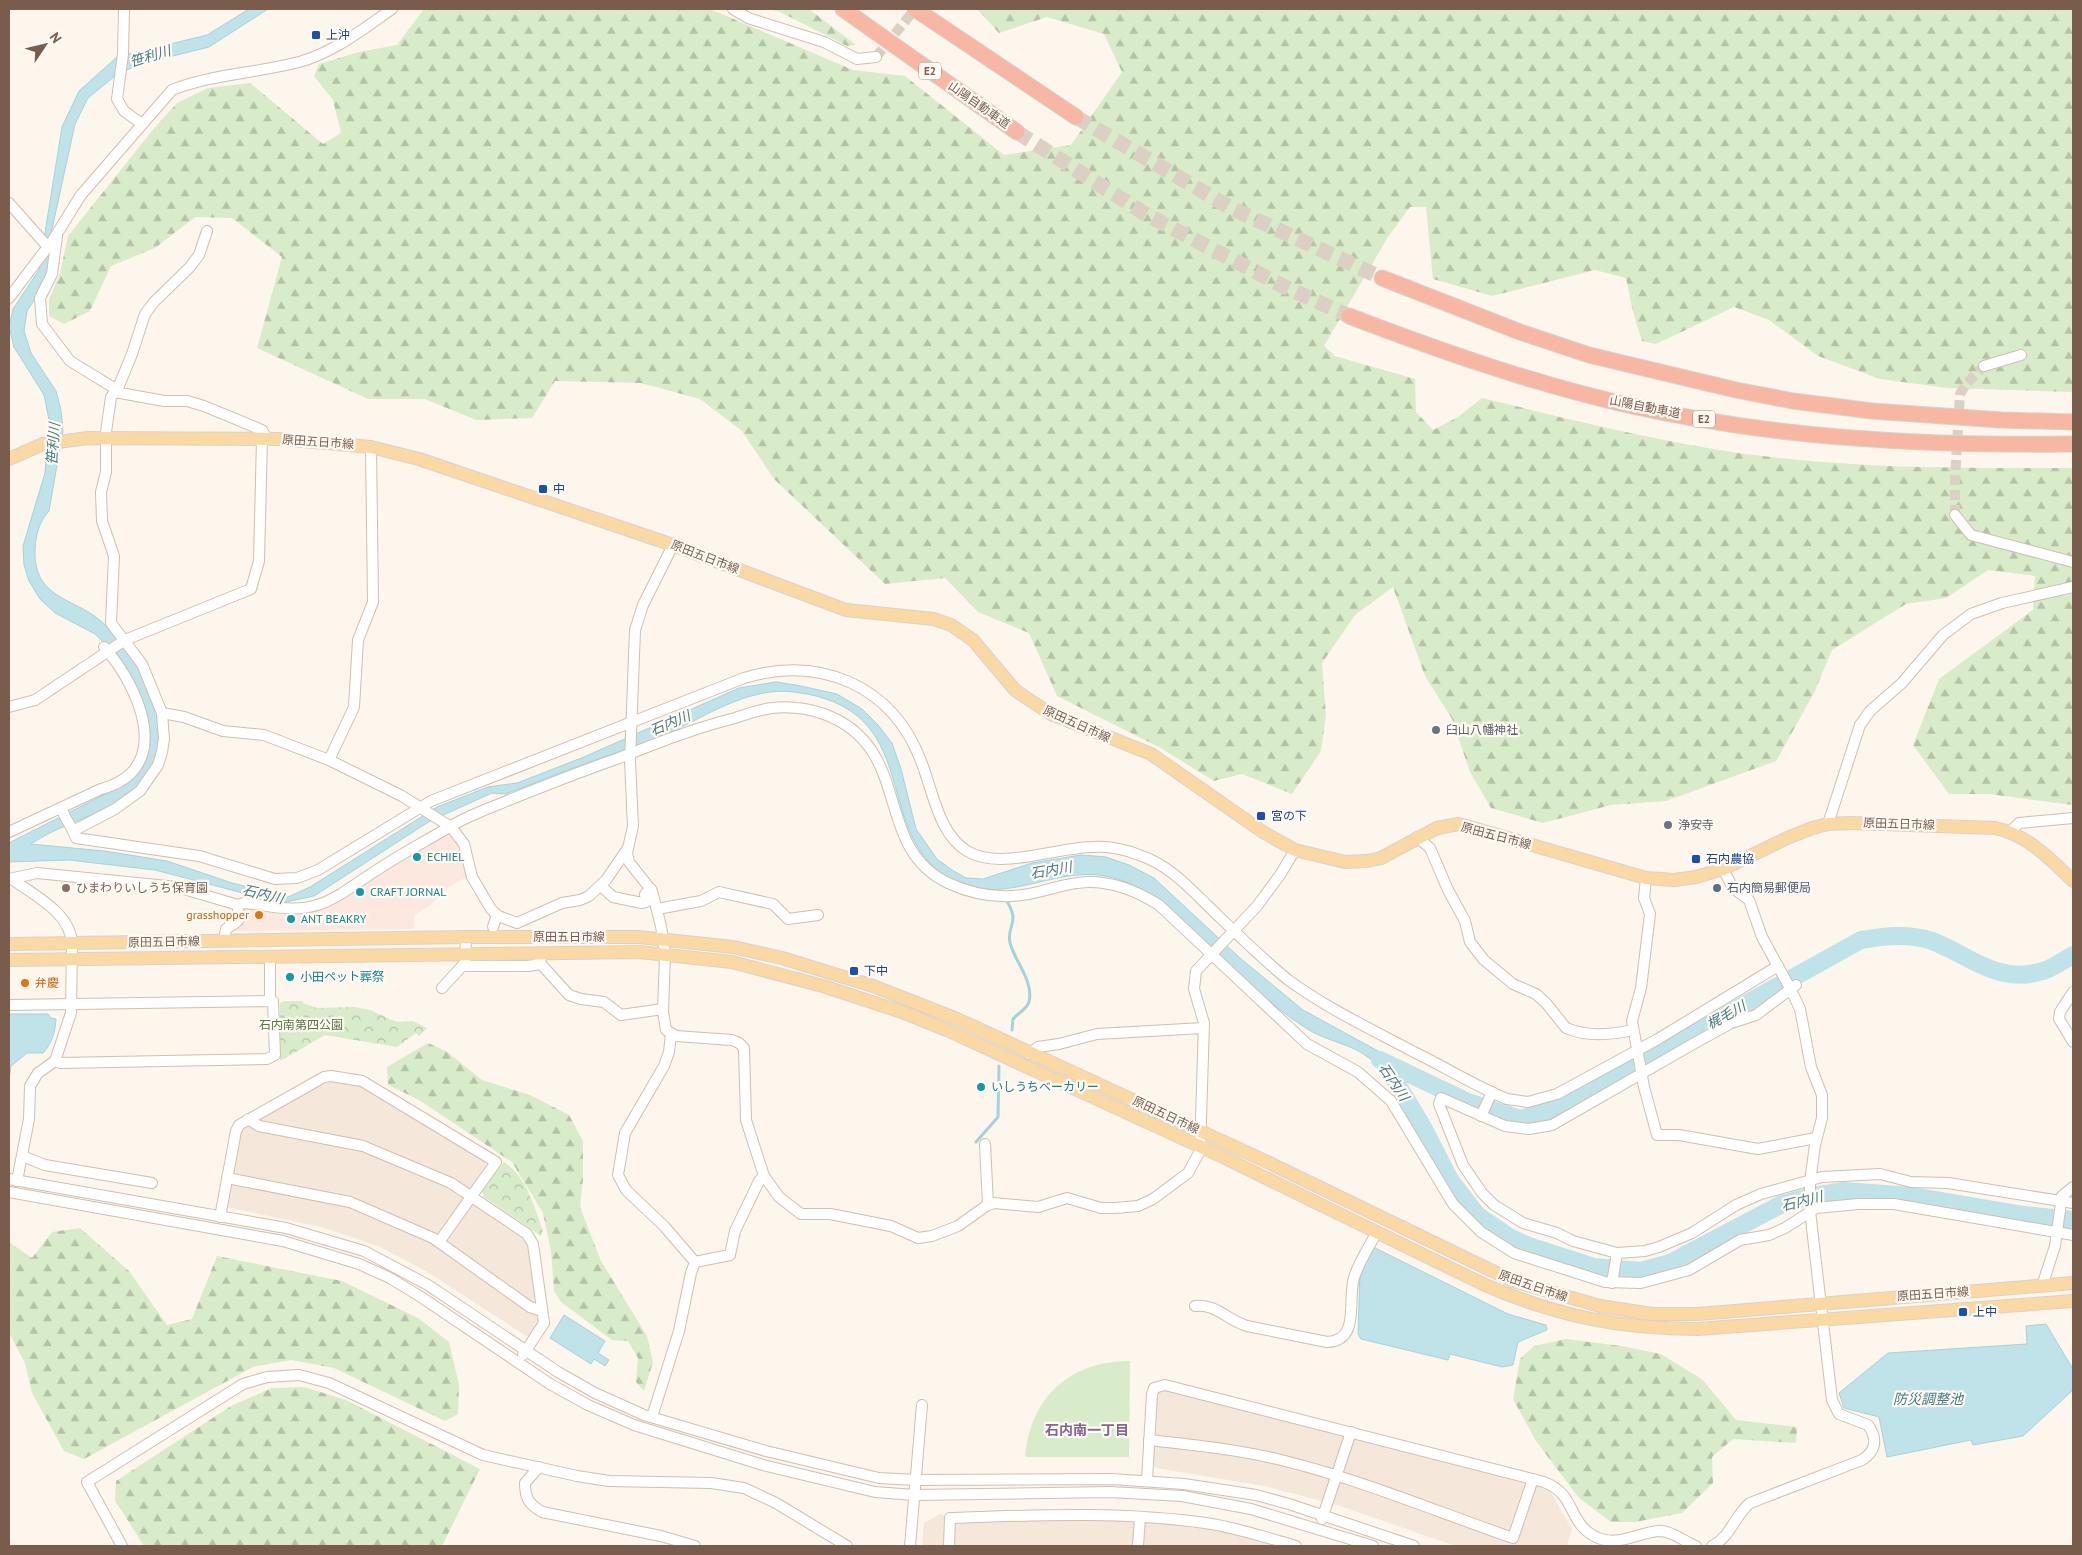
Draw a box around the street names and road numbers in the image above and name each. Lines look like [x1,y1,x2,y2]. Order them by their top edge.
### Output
road number: E2 [919,62,941,80]
street label: 山陽自動車道 [945,78,1013,131]
street label: 山陽自動車道 [1608,392,1682,421]
road number: E2 [1693,410,1715,428]
street label: 原田五日市線 [282,432,354,451]
street label: 原田五日市線 [669,537,741,576]
street label: 原田五日市線 [1041,702,1113,745]
street label: 原田五日市線 [1863,815,1935,832]
street label: 原田五日市線 [1459,819,1533,852]
street label: 原田五日市線 [533,929,605,944]
street label: 原田五日市線 [128,933,200,950]
street label: 原田五日市線 [1130,1093,1202,1137]
street label: 原田五日市線 [1497,1267,1570,1304]
street label: 原田五日市線 [1897,1284,1969,1303]

